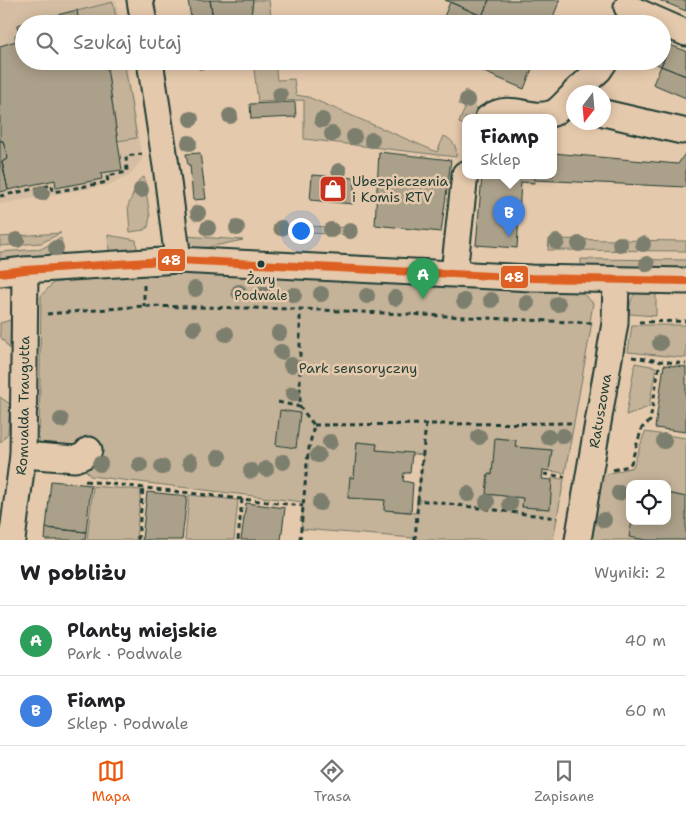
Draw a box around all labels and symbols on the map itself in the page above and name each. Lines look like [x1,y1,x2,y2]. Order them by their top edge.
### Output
north arrow [566,85,611,130]
place label: Ubezpieczenia i Komis RTV [352,172,449,206]
shop icon: Ubezpieczenia i Komis RTV [318,174,348,204]
pin: B [493,196,525,237]
your location [288,218,314,244]
line badge: 48 [157,248,186,272]
text: 48 [161,251,181,269]
pin: A [407,258,439,299]
marker: Żary Podwale [256,259,266,269]
line badge: 48 [500,265,529,289]
text: 48 [504,268,524,286]
place label: Żary Podwale [234,271,288,304]
street label: Romualda Traugutta [11,336,33,476]
park label: Park sensoryczny [299,359,417,377]
street label: Ratuszowa [585,372,615,450]

